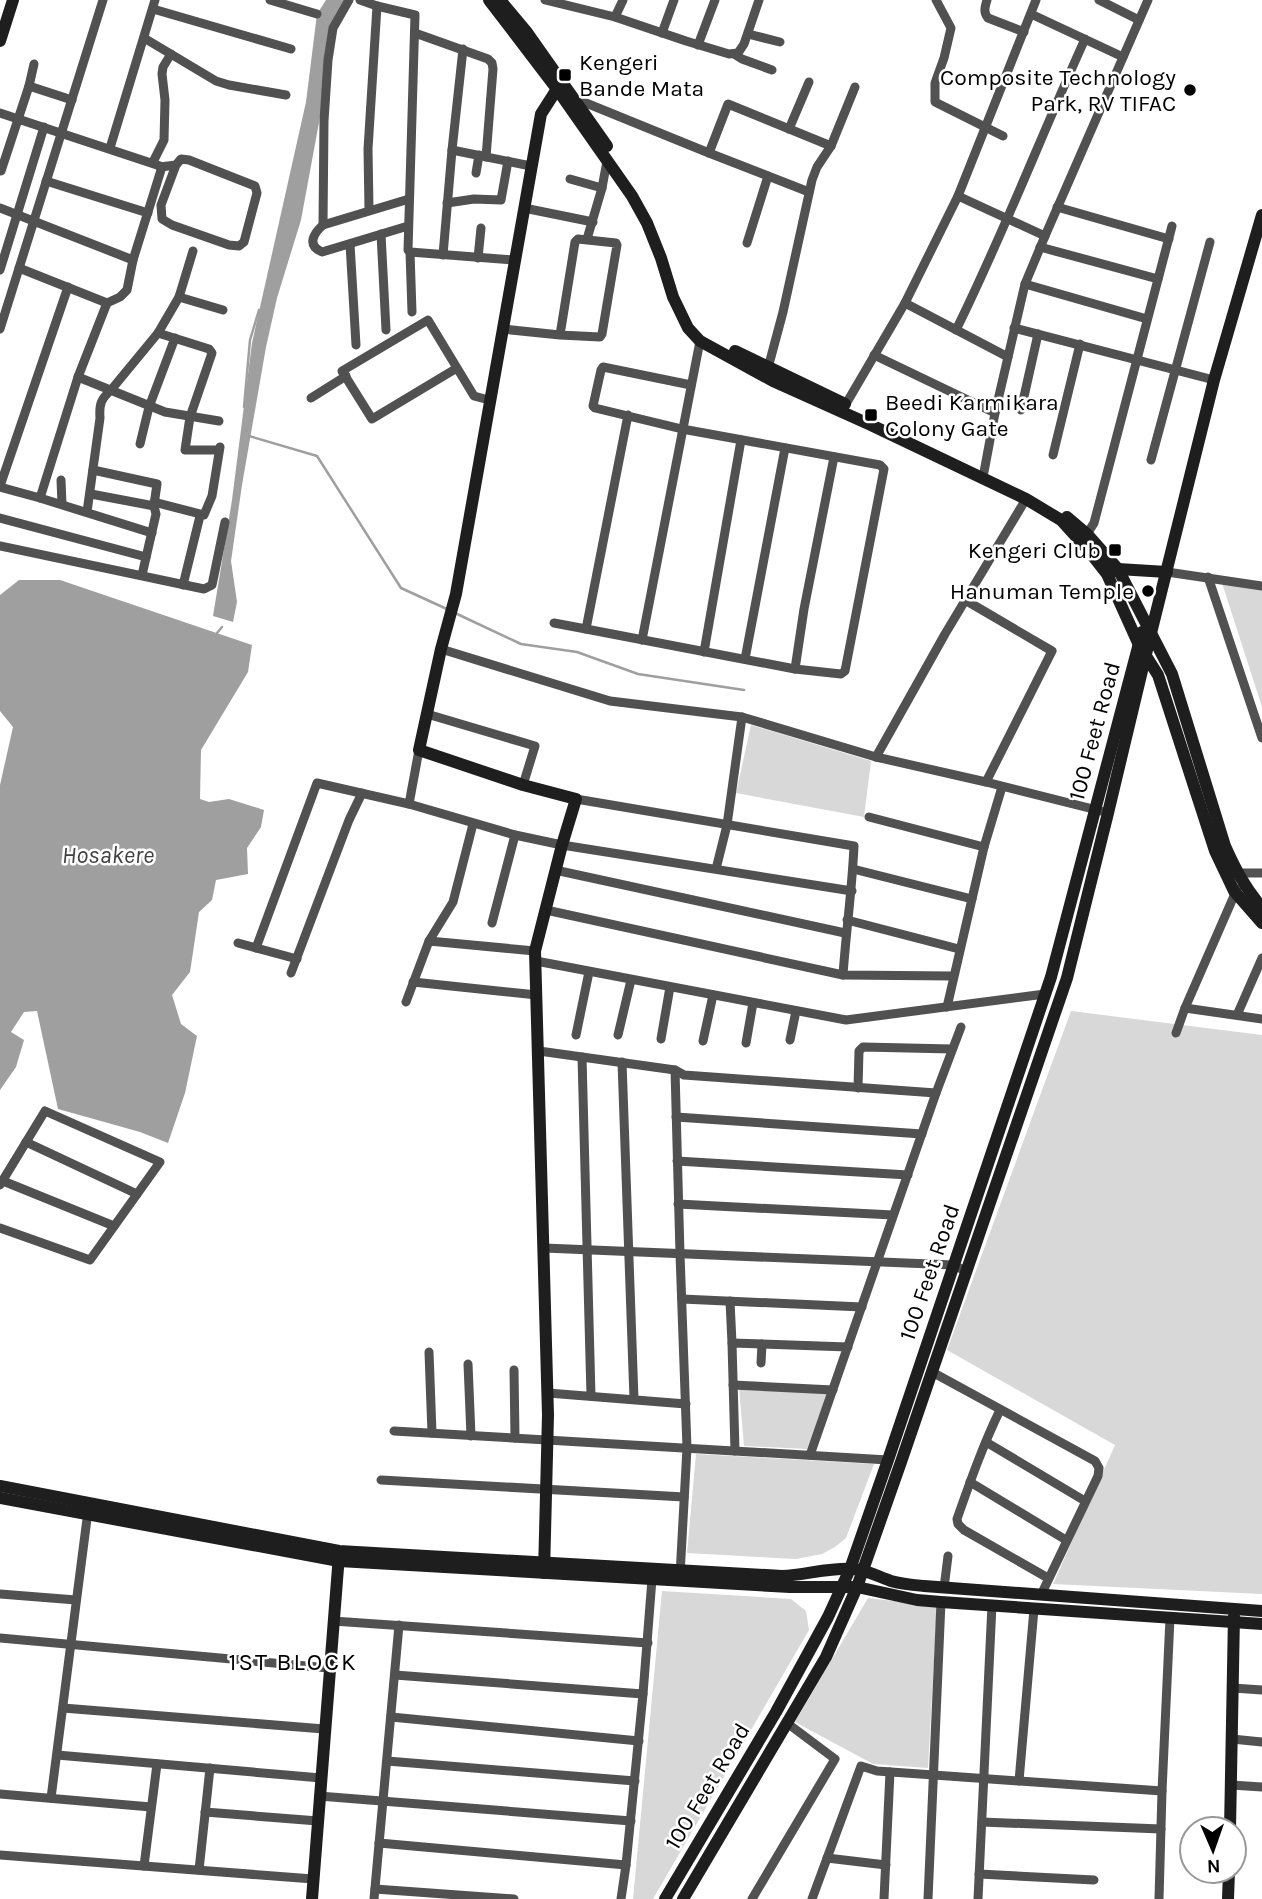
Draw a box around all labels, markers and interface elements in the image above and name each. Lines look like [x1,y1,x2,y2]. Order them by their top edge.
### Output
place label: Kengeri Bande Mata [579,49,704,102]
place label: Composite Technology Park, RV TIFAC [940,64,1176,117]
marker: Kengeri Bande Mata [557,67,573,83]
marker: Composite Technology Park, RV TIFAC [1182,82,1198,98]
place label: Beedi Karmikara Colony Gate [885,389,1059,442]
marker: Beedi Karmikara Colony Gate [863,407,879,423]
place label: Kengeri Club [968,537,1101,564]
marker: Kengeri Club [1107,542,1123,558]
place label: Hanuman Temple [950,578,1134,605]
marker: Hanuman Temple [1140,583,1156,599]
street label: 100 Feet Road [1063,659,1126,803]
water label: Hosakere [62,841,154,869]
street label: 100 Feet Road [894,1200,965,1344]
district label: 1ST BLOCK [228,1648,358,1676]
street label: 100 Feet Road [659,1718,756,1854]
north arrow [1178,1815,1248,1885]
text: N [1206,1855,1221,1877]

